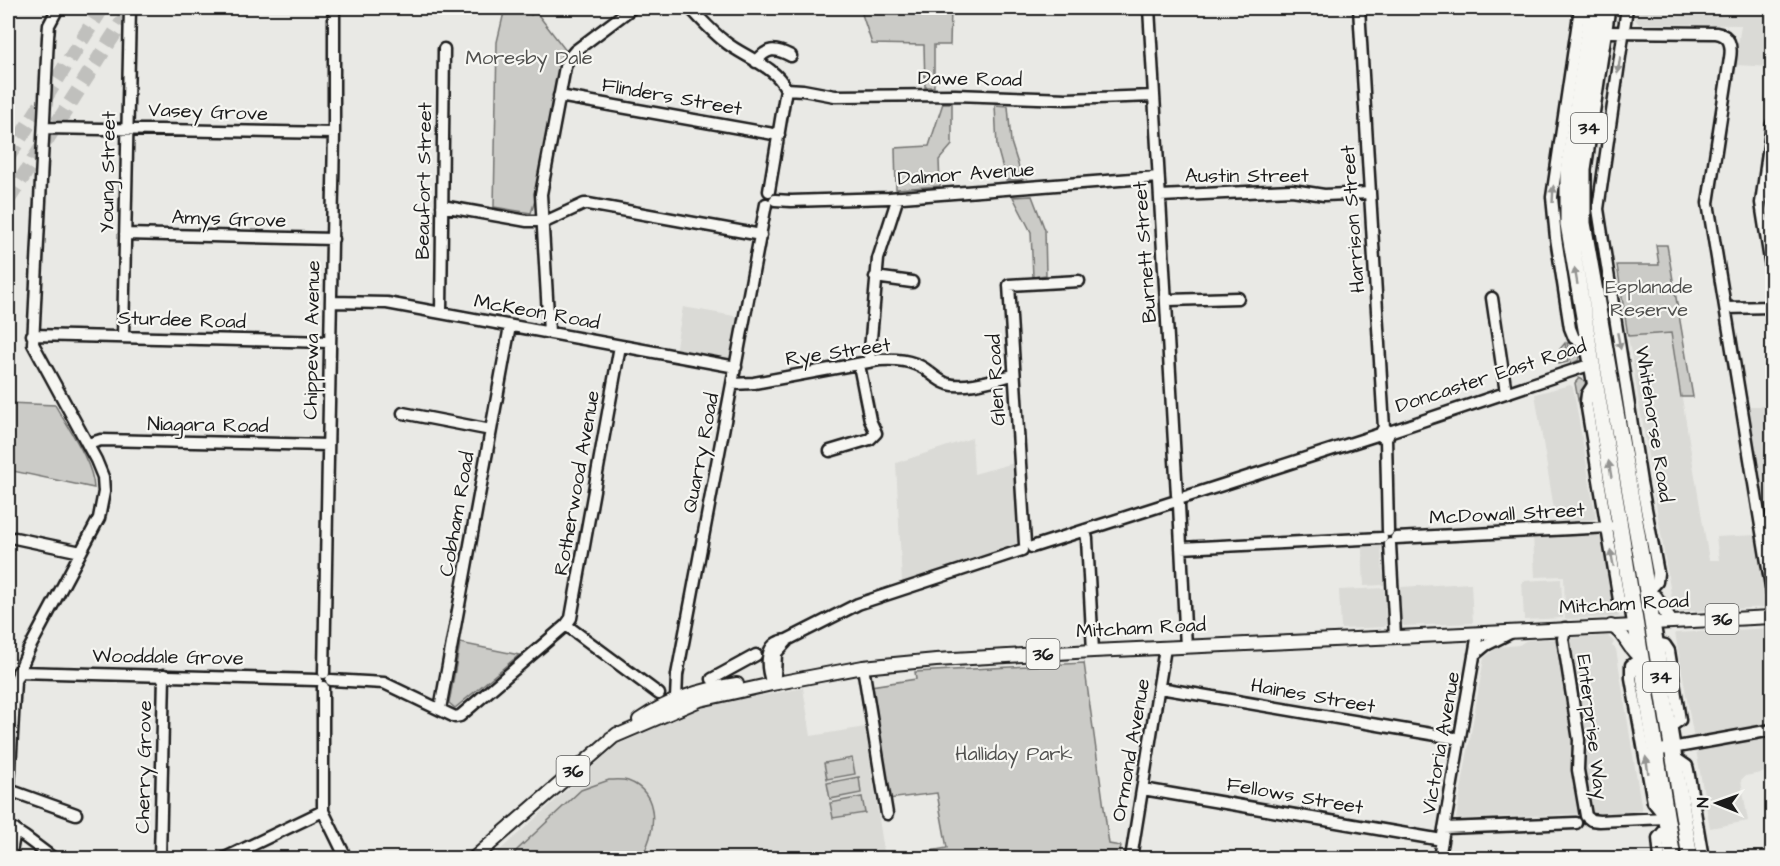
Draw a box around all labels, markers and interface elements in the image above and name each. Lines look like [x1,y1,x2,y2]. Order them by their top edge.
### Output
park label: Moresby Dale [465,44,593,73]
one-way arrow [1614,56,1623,75]
street label: Dawe Road [918,64,1022,94]
street label: Flinders Street [600,71,744,123]
street label: Vasey Grove [148,96,269,129]
street label: Beaufort Street [409,102,439,260]
street label: Young Street [93,111,124,233]
road number: 34 [1571,113,1607,143]
street label: Harrison Street [1334,144,1372,294]
street label: Dalmor Avenue [897,155,1036,193]
street label: Austin Street [1185,162,1309,190]
street label: Burnett Street [1126,180,1164,324]
one-way arrow [1548,185,1557,204]
street label: Amys Grove [171,203,287,236]
street label: Chippewa Avenue [297,260,327,420]
one-way arrow [1571,267,1580,286]
park label: Esplanade Reserve [1605,273,1693,324]
street label: McKeon Road [472,287,602,337]
street label: Sturdee Road [118,304,246,336]
street label: Rye Street [784,331,892,374]
street label: Doncaster East Road [1392,332,1590,420]
one-way arrow [1615,332,1624,351]
street label: Glen Road [980,333,1012,427]
street label: Whitehorse Road [1628,344,1680,504]
street label: Rotherwood Avenue [547,388,607,578]
street label: Quarry Road [676,391,727,516]
street label: Niagara Road [147,410,269,441]
street label: Cobham Road [432,449,482,579]
one-way arrow [1605,459,1614,478]
street label: McDowall Street [1428,496,1586,532]
one-way arrow [1607,549,1616,568]
street label: Mitcham Road [1558,587,1690,621]
road number: 36 [1706,604,1738,634]
street label: Mitcham Road [1075,611,1207,645]
road number: 36 [1026,639,1060,669]
street label: Wooddale Grove [92,642,244,672]
street label: Enterprise Way [1568,653,1615,801]
road number: 34 [1643,662,1679,692]
street label: Victoria Avenue [1415,669,1467,817]
street label: Haines Street [1249,671,1377,721]
street label: Ormond Avenue [1105,676,1157,824]
street label: Cherry Grove [129,700,160,834]
park label: Halliday Park [955,740,1073,769]
one-way arrow [1642,755,1651,774]
road number: 36 [556,756,590,786]
street label: Fellows Street [1225,770,1365,822]
north arrow [1687,773,1747,833]
text: N [1692,798,1714,808]

